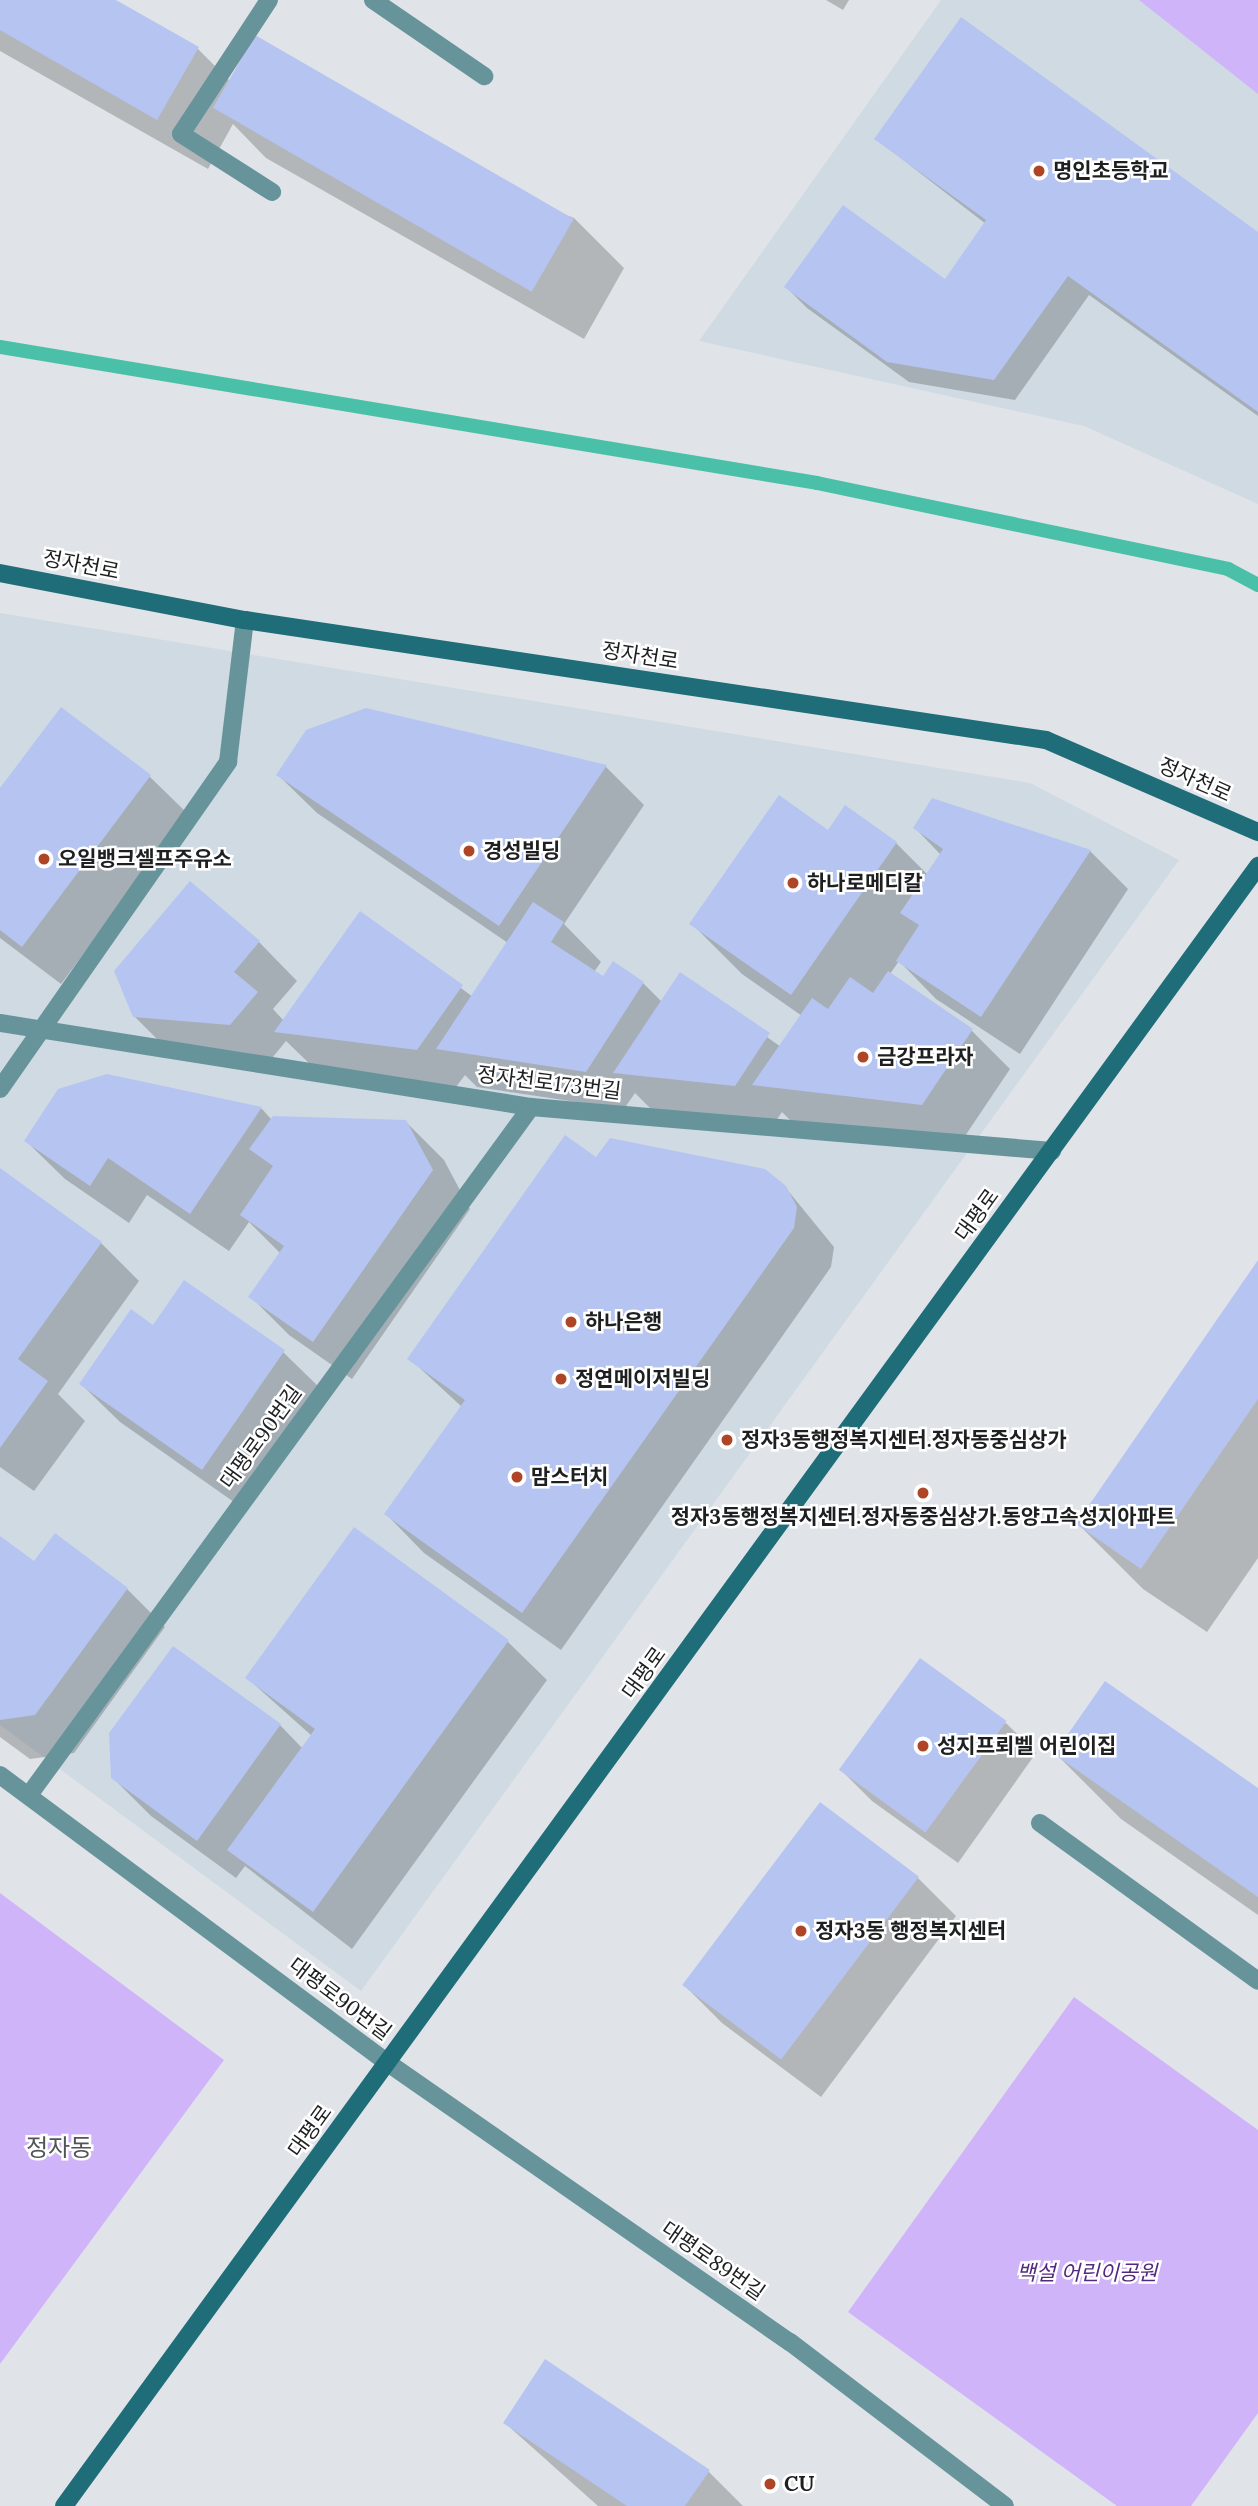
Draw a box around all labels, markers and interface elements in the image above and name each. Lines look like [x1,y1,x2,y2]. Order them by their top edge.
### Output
place label: 명인초등학교 [1053,158,1169,184]
marker: 명인초등학교 [1031,163,1047,179]
street label: 정자천로 [41,545,121,585]
street label: 정자천로 [600,638,680,674]
street label: 정자천로 [1155,753,1235,807]
place label: 경성빌딩 [483,838,560,864]
marker: 경성빌딩 [461,843,477,859]
place label: 오일뱅크셀프주유소 [58,846,232,872]
marker: 오일뱅크셀프주유소 [36,851,52,867]
place label: 하나로메디칼 [807,870,923,896]
marker: 하나로메디칼 [785,875,801,891]
place label: 금강프라자 [877,1044,974,1070]
marker: 금강프라자 [855,1049,871,1065]
street label: 정자천로173번길 [476,1062,622,1104]
street label: 대평로 [950,1184,1004,1246]
place label: 하나은행 [585,1309,662,1335]
marker: 하나은행 [563,1314,579,1330]
place label: 정연메이저빌딩 [575,1366,710,1392]
marker: 정연메이저빌딩 [553,1371,569,1387]
street label: 대평로90번길 [215,1380,307,1494]
place label: 정자3동행정복지센터.정자동중심상가 [741,1427,1067,1453]
marker: 정자3동행정복지센터.정자동중심상가 [719,1432,735,1448]
place label: 맘스터치 [531,1464,608,1490]
marker: 맘스터치 [509,1469,525,1485]
marker: 정자3동행정복지센터.정자동중심상가.동양고속성지아파트 [915,1485,931,1501]
place label: 정자3동행정복지센터.정자동중심상가.동양고속성지아파트 [671,1504,1175,1530]
street label: 대평로 [617,1642,671,1704]
place label: 성지프뢰벨 어린이집 [937,1733,1116,1759]
marker: 성지프뢰벨 어린이집 [915,1738,931,1754]
place label: 정자3동 행정복지센터 [815,1918,1006,1944]
marker: 정자3동 행정복지센터 [793,1923,809,1939]
street label: 대평로90번길 [284,1952,396,2046]
street label: 대평로 [283,2100,337,2162]
district label: 정자동 [26,2134,92,2162]
street label: 대평로89번길 [656,2216,770,2306]
park label: 백설 어린이공원 [1017,2260,1157,2286]
place label: CU [784,2471,814,2497]
marker: CU [762,2476,778,2492]

